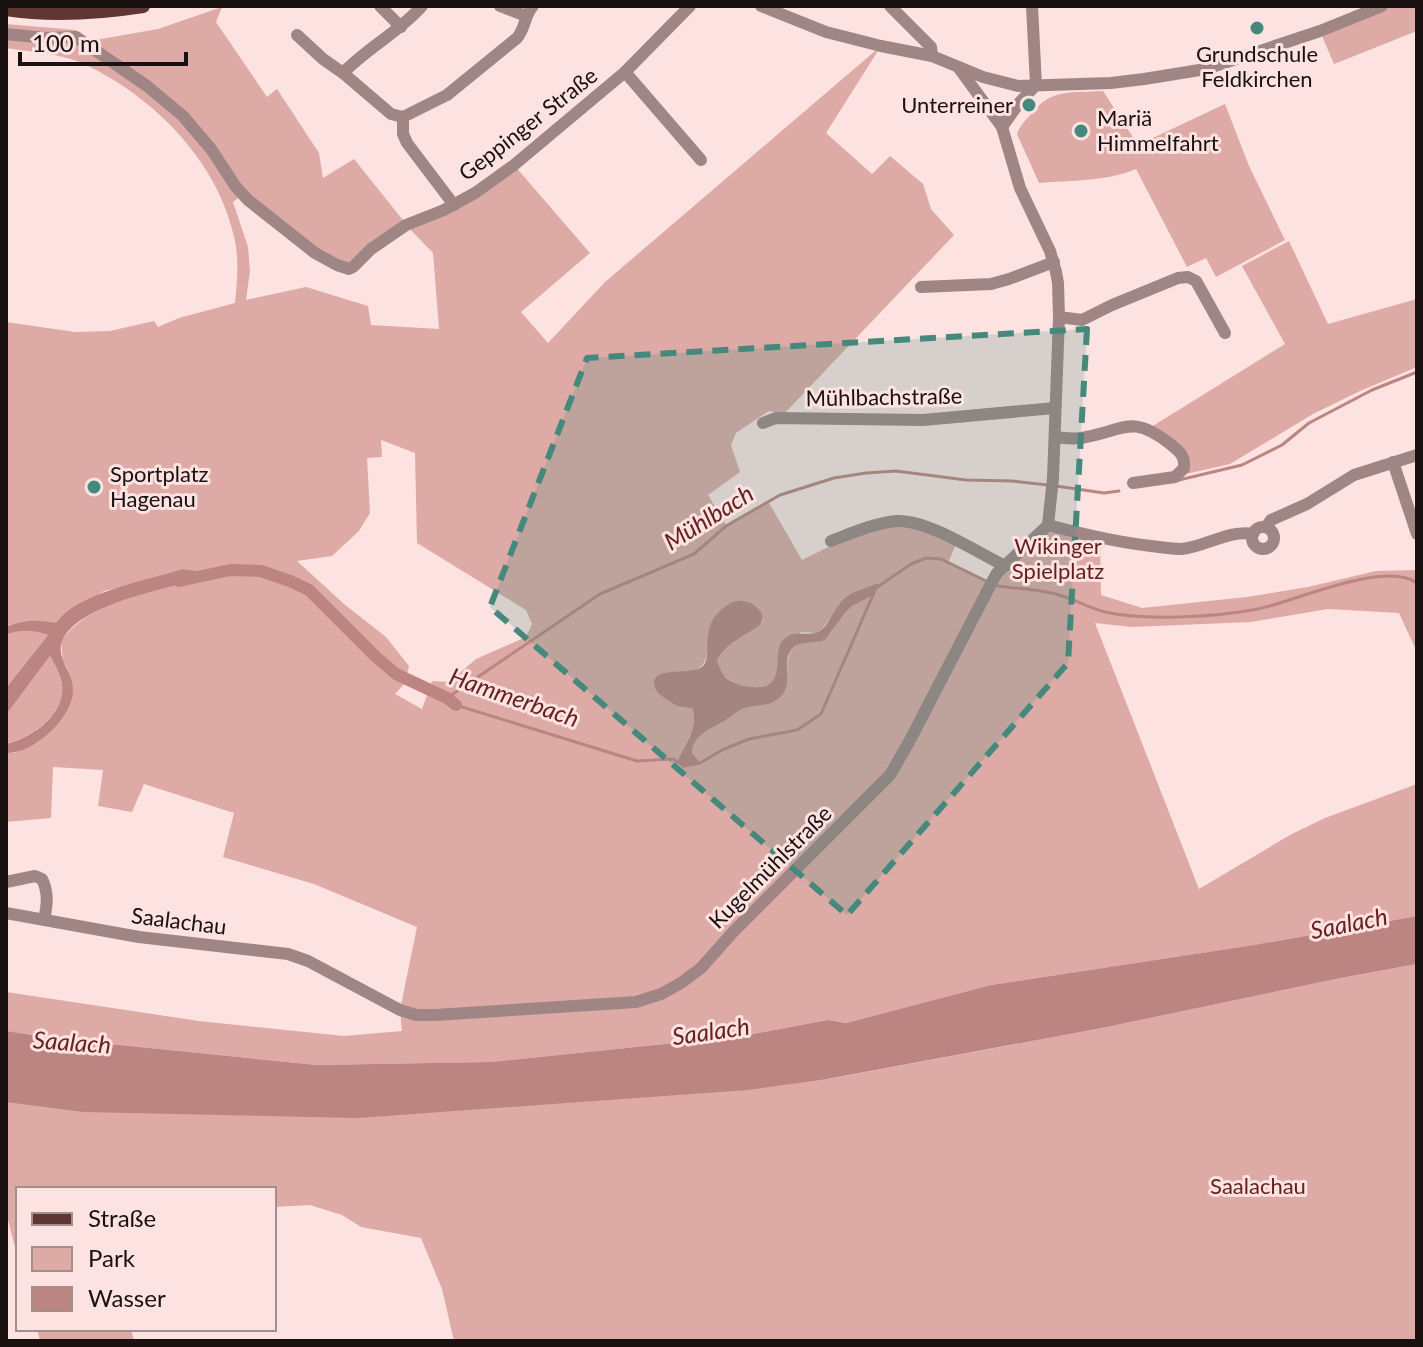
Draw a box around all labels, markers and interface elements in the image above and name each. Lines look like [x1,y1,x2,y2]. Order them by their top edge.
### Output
scale bar [20,16,186,66]
marker: Grundschule Feldkirchen [1248,19,1266,37]
text: 100 m [32,28,100,57]
place label: Grundschule Feldkirchen [1196,40,1318,92]
street label: Geppinger Straße [453,61,602,186]
place label: Unterreiner [901,91,1013,118]
marker: Unterreiner [1020,96,1038,114]
place label: Mariä Himmelfahrt [1097,104,1219,156]
marker: Mariä Himmelfahrt [1072,122,1090,140]
street label: Mühlbachstraße [805,382,962,411]
place label: Sportplatz Hagenau [110,460,209,512]
marker: Sportplatz Hagenau [85,478,103,496]
water label: Mühlbach [658,478,758,555]
park label: Wikinger Spielplatz [1012,532,1104,584]
water label: Hammerbach [446,661,583,732]
street label: Kugelmühlstraße [703,800,837,934]
street label: Saalachau [130,901,228,940]
water label: Saalach [1308,901,1390,944]
water label: Saalach [670,1011,751,1050]
water label: Saalach [32,1024,112,1059]
park label: Saalachau [1210,1172,1306,1199]
legend [16,1187,276,1331]
text: Straße [88,1203,156,1232]
text: Park [88,1243,136,1272]
text: Wasser [88,1283,166,1312]

